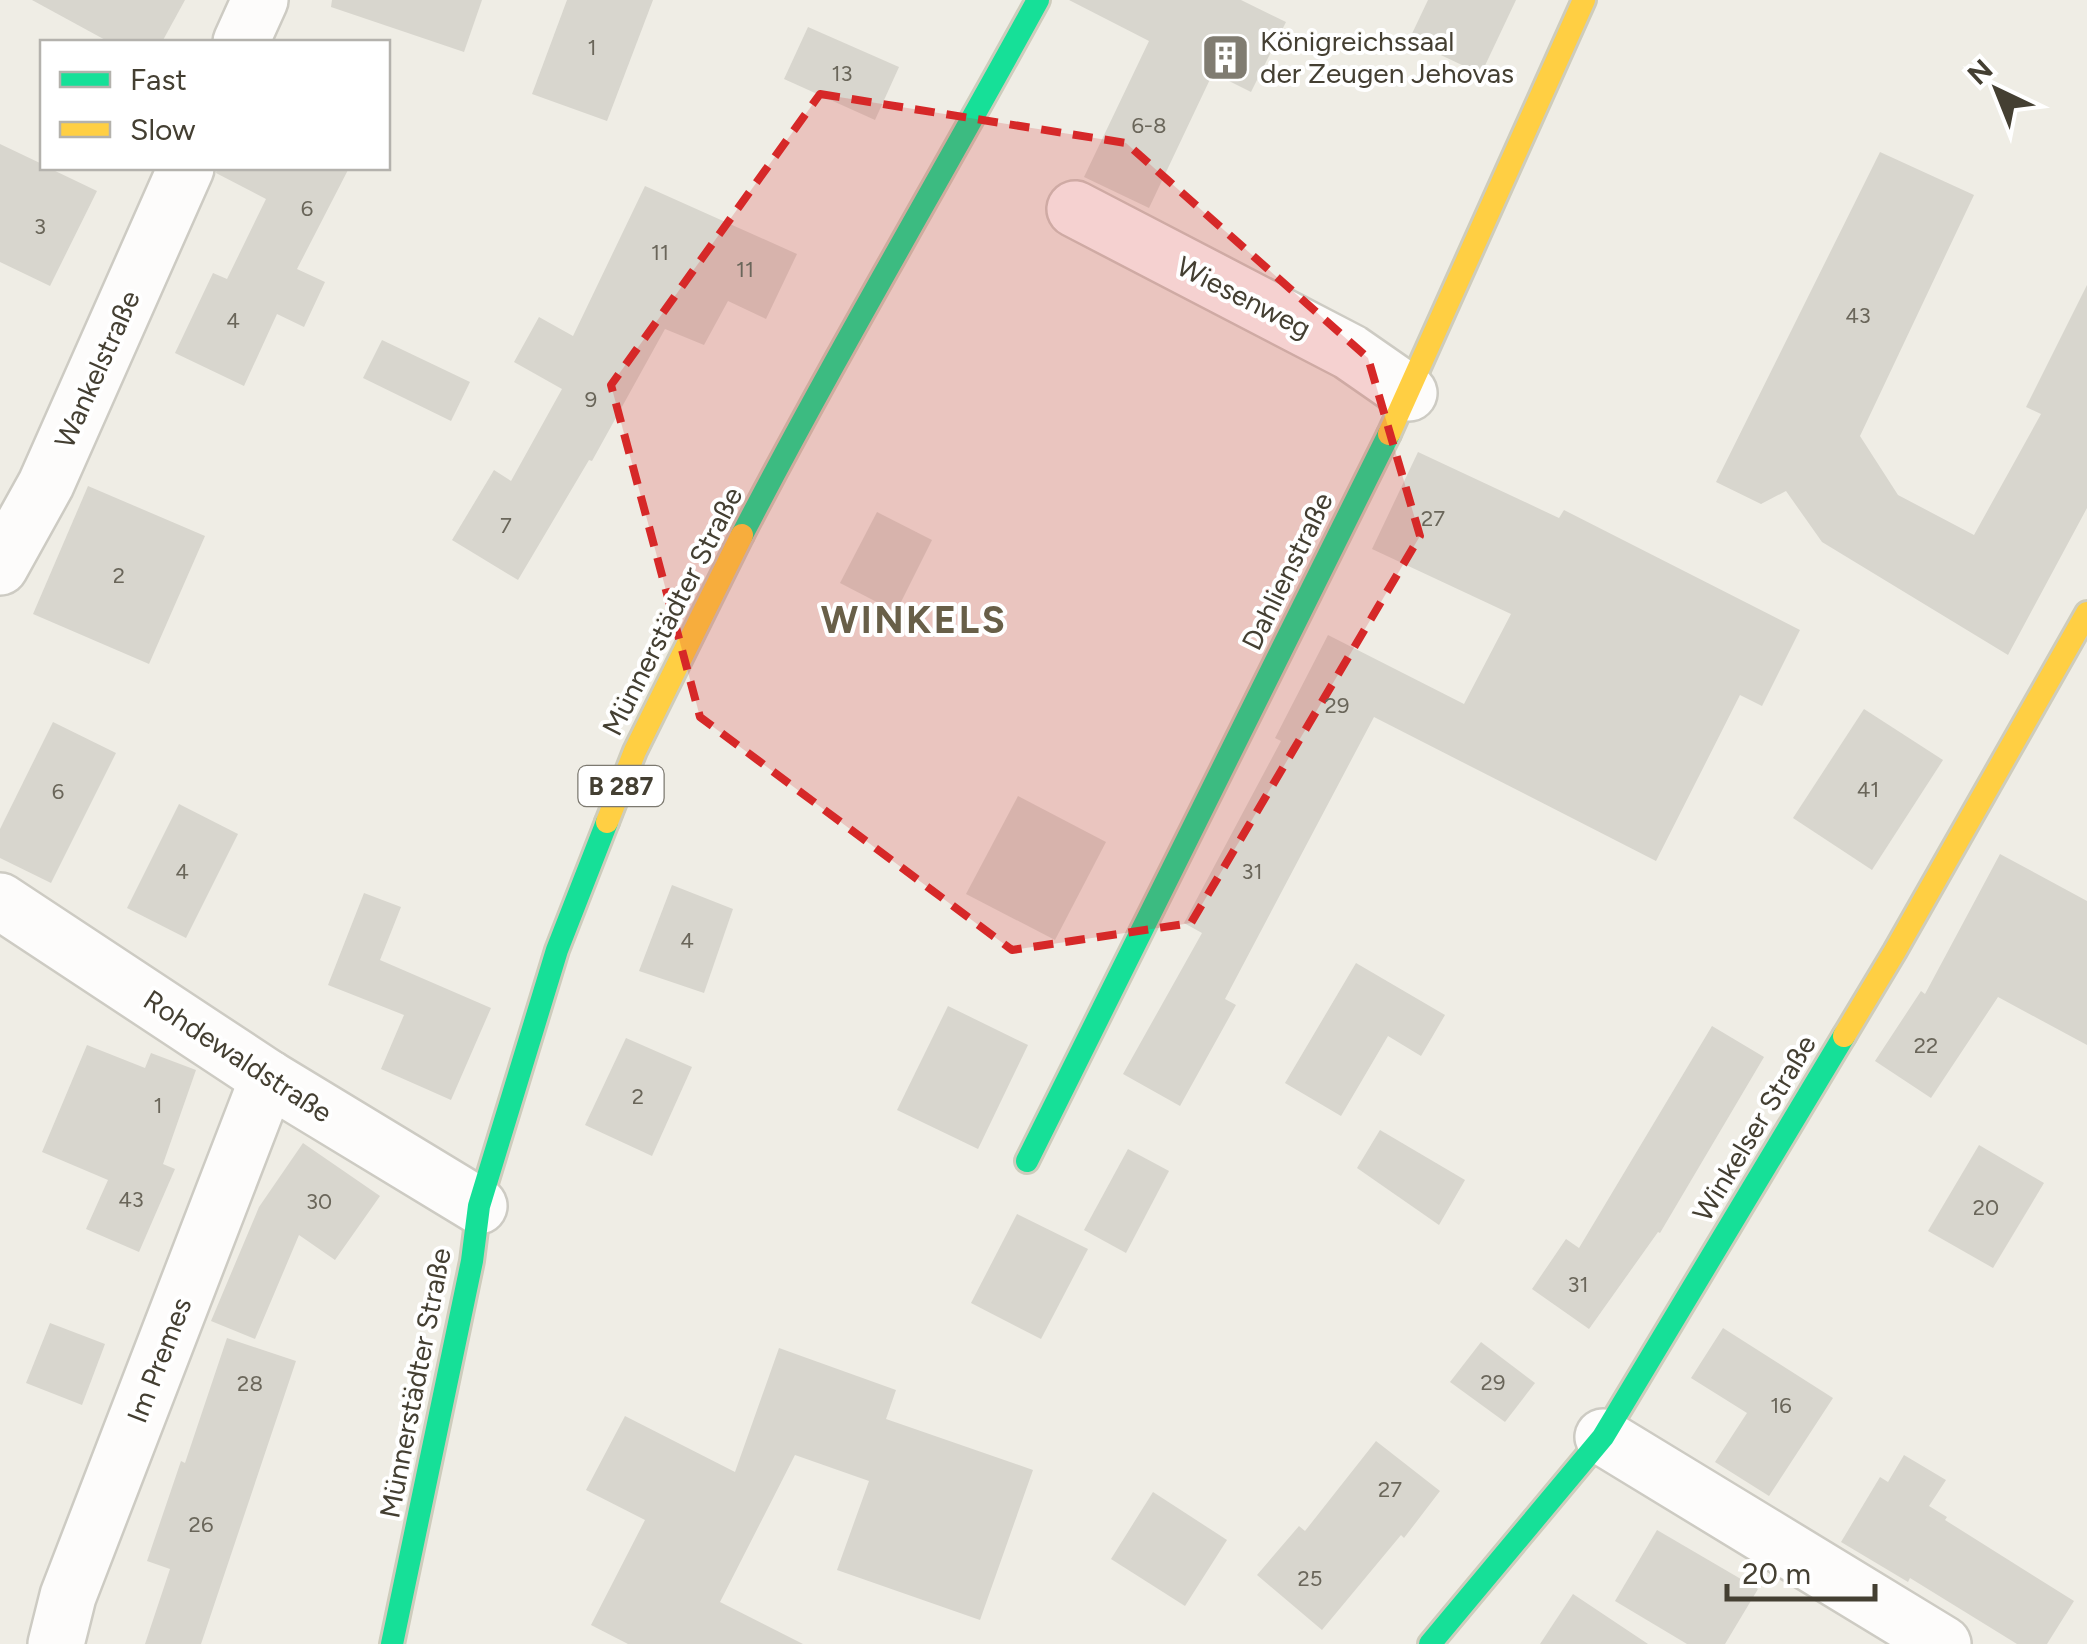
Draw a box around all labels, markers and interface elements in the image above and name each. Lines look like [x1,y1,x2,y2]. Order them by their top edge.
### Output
place label: Königreichssaal der Zeugen Jehovas [1260,24,1514,90]
building icon: Königreichssaal der Zeugen Jehovas [1199,31,1251,83]
house number: 1 [587,34,597,61]
legend [40,40,390,170]
north arrow [1947,40,2047,140]
text: N [1960,52,1999,92]
house number: 13 [831,60,853,87]
text: Fast [130,61,187,98]
text: Slow [130,111,196,148]
house number: 6-8 [1131,112,1167,139]
house number: 6 [301,195,313,222]
house number: 3 [34,213,46,240]
house number: 11 [651,239,669,266]
street label: Wiesenweg [1171,249,1317,345]
house number: 11 [736,256,754,283]
street label: Wankelstraße [47,285,147,453]
house number: 43 [1845,302,1871,329]
house number: 4 [226,307,240,334]
house number: 9 [585,386,597,413]
street label: Münnerstädter Straße [595,481,749,741]
street label: Dahlienstraße [1234,487,1340,655]
house number: 27 [1421,505,1445,532]
house number: 7 [500,512,512,539]
house number: 2 [113,562,125,589]
district label: WINKELS [821,597,1007,643]
house number: 29 [1325,692,1349,719]
road number: B 287 [578,766,664,806]
house number: 41 [1857,776,1879,803]
house number: 6 [52,778,64,805]
house number: 4 [175,858,189,885]
house number: 31 [1241,858,1263,885]
house number: 4 [680,927,694,954]
street label: Rohdewaldstraße [137,982,339,1130]
street label: Winkelser Straße [1685,1029,1823,1227]
house number: 22 [1914,1032,1938,1059]
house number: 2 [632,1083,644,1110]
house number: 1 [153,1092,163,1119]
house number: 43 [118,1186,144,1213]
house number: 30 [306,1188,332,1215]
house number: 20 [1973,1194,1999,1221]
street label: Münnerstädter Straße [372,1245,458,1521]
house number: 31 [1567,1271,1589,1298]
street label: Im Premes [120,1293,198,1427]
house number: 29 [1481,1369,1505,1396]
house number: 28 [237,1370,263,1397]
house number: 16 [1770,1392,1792,1419]
house number: 27 [1378,1476,1402,1503]
house number: 26 [189,1511,213,1538]
scale bar [1727,1539,1874,1601]
text: 20 m [1742,1555,1811,1592]
house number: 25 [1298,1565,1322,1592]

